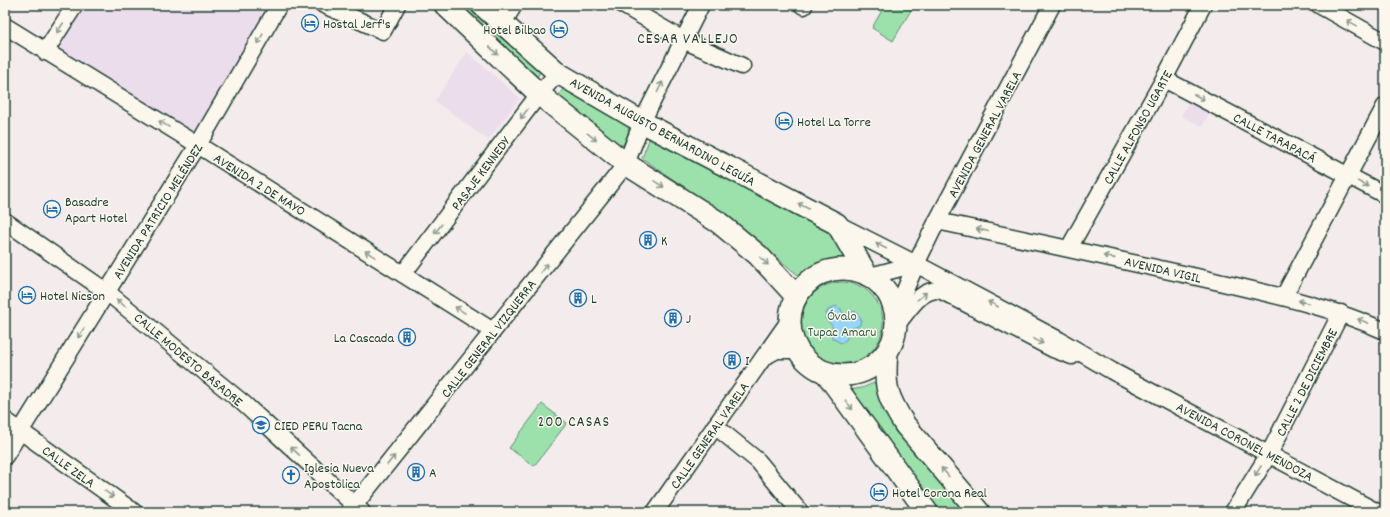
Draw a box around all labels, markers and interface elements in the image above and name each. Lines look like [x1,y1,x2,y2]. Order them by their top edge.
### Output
hotel icon: Hostal Jerf's [300,13,320,33]
place label: Hostal Jerf's [323,15,391,35]
hotel icon: Hotel Bilbao [549,19,569,39]
one-way arrow [1346,19,1358,27]
place label: Hotel Bilbao [483,21,546,41]
one-way arrow [56,23,65,34]
district label: CESAR VALLEJO [637,29,739,51]
one-way arrow [255,33,263,45]
one-way arrow [489,46,499,56]
street label: CALLE ALFONSO UGARTE [1099,67,1179,189]
street label: AVENIDA GENERAL VARELA [944,68,1028,202]
street label: AVENIDA AUGUSTO BERNARDINO LEGUÍA [565,73,759,192]
one-way arrow [656,82,664,94]
one-way arrow [1193,94,1205,101]
one-way arrow [520,108,528,119]
street label: CALLE TARAPACÁ [1229,108,1319,169]
hotel icon: Hotel La Torre [774,111,794,131]
place label: Hotel La Torre [797,113,871,133]
one-way arrow [158,120,170,128]
street label: PASAJE KENNEDY [447,132,517,215]
one-way arrow [586,132,597,141]
street label: AVENIDA PATRICIO MELÉNDEZ [109,140,209,284]
street label: AVENIDA 2 DE MAYO [209,149,309,222]
one-way arrow [653,180,664,188]
one-way arrow [1357,181,1369,188]
place label: Basadre Apart Hotel [65,193,128,229]
hotel icon: Basadre Apart Hotel [42,199,62,219]
one-way arrow [797,202,809,209]
one-way arrow [434,223,442,234]
one-way arrow [975,226,988,234]
building icon: K [638,230,658,250]
place label: K [661,232,668,252]
one-way arrow [876,242,888,249]
one-way arrow [365,249,376,258]
street label: AVENIDA VIGIL [1122,252,1203,290]
one-way arrow [1103,253,1116,260]
one-way arrow [759,256,769,266]
one-way arrow [539,262,548,273]
street label: CALLE GENERAL VIZQUERRA [437,275,542,403]
hotel icon: Hotel Nicson [17,285,37,305]
place label: Hotel Nicson [40,287,105,307]
building icon: L [568,288,588,308]
place label: L [591,290,597,310]
one-way arrow [916,292,927,300]
one-way arrow [1297,298,1310,305]
one-way arrow [116,299,127,308]
one-way arrow [987,300,999,308]
one-way arrow [454,306,466,314]
park label: Óvalo Tupac Amaru [808,307,876,343]
building icon: J [663,308,683,328]
street label: CALLE MODESTO BASADRE [129,309,247,413]
place label: J [686,310,691,330]
one-way arrow [1358,317,1370,325]
street label: CALLE 2 DE DICIEMBRE [1272,325,1344,440]
one-way arrow [77,327,86,338]
building icon: La Cascada [397,327,417,347]
place label: La Cascada [334,329,394,349]
one-way arrow [1031,338,1043,346]
building icon: I [722,350,742,370]
place label: I [745,352,750,372]
street label: CALLE GENERAL VARELA [666,378,755,494]
street label: AVENIDA CORONEL MENDOZA [1172,398,1316,488]
one-way arrow [845,399,853,410]
district label: 200 CASAS [538,412,610,434]
school or university icon: CIED PERU Tacna [251,415,271,435]
place label: CIED PERU Tacna [274,417,363,437]
street label: CALLE ZELA [37,441,99,494]
one-way arrow [290,446,300,456]
one-way arrow [387,454,395,465]
place label: Iglesia Nueva Apostolica [304,459,374,495]
building icon: A [406,462,426,482]
place label: A [429,464,437,484]
church icon: Iglesia Nueva Apostolica [281,465,301,485]
one-way arrow [1254,465,1262,477]
one-way arrow [940,466,949,477]
hotel icon: Hotel Corona Real [869,482,889,502]
place label: Hotel Corona Real [892,484,988,504]
one-way arrow [103,490,114,498]

